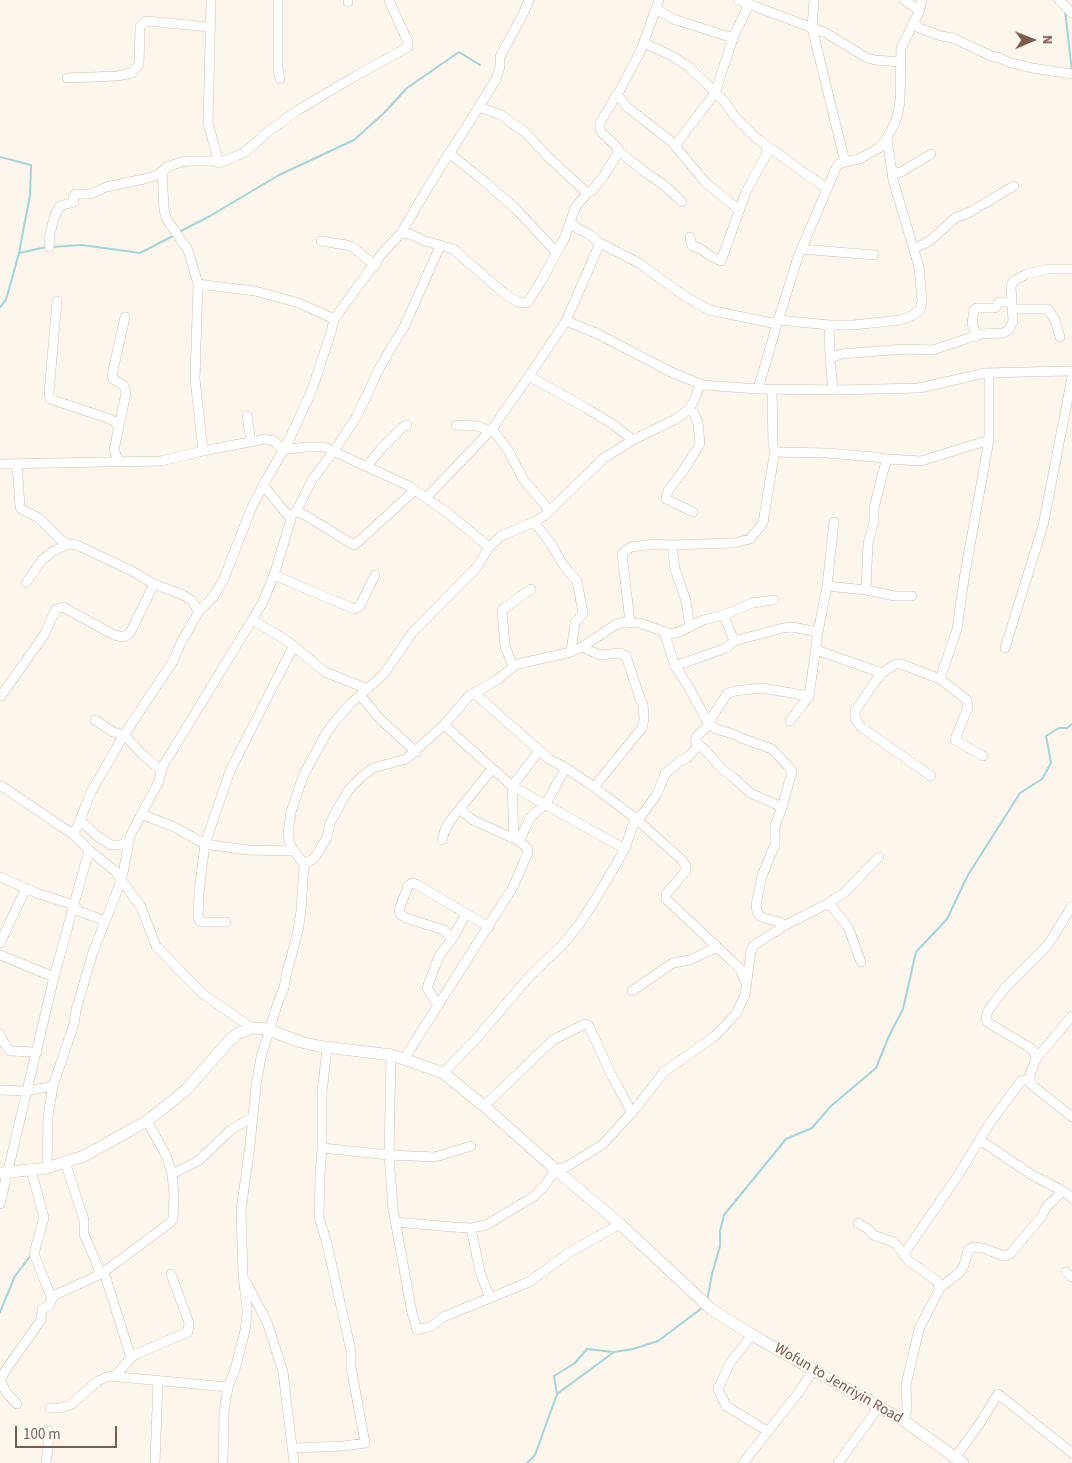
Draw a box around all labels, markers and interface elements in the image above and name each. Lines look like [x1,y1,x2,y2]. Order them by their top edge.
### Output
north arrow [1007,15,1057,65]
text: N [1037,35,1057,45]
street label: Wofun to Jenriyin Road [771,1340,905,1428]
scale bar [18,1416,120,1448]
text: 100 m [23,1424,61,1445]

